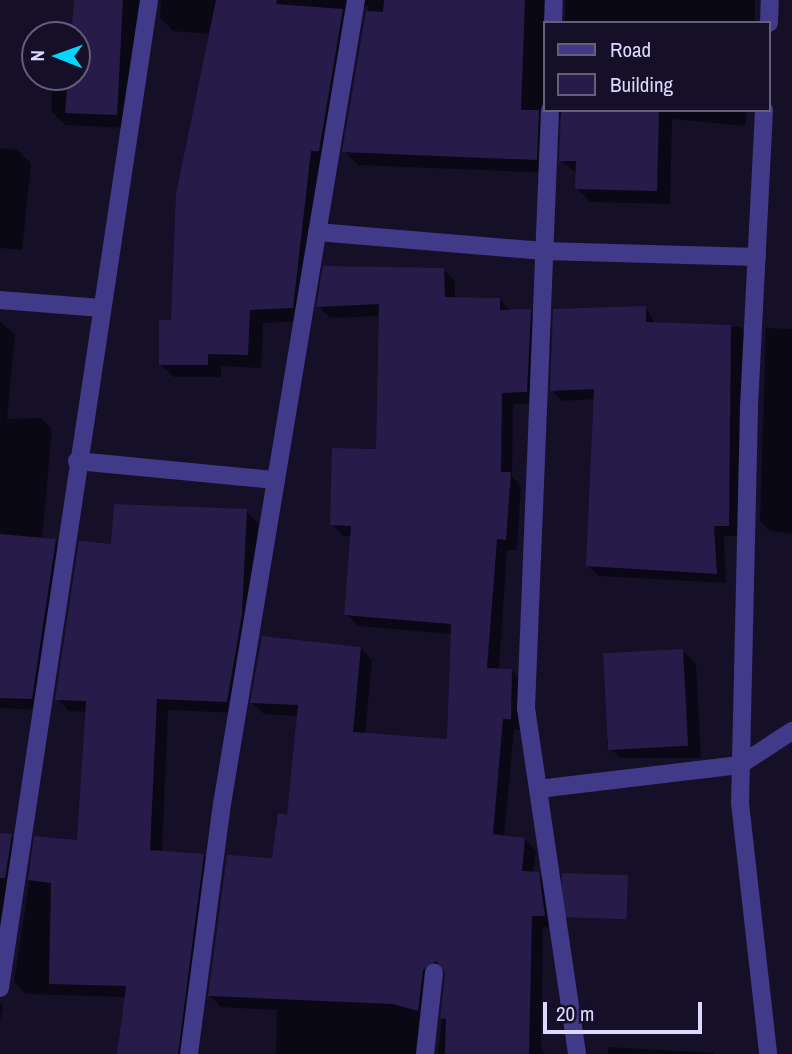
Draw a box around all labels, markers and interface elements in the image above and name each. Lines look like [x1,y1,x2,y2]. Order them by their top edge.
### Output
north arrow [21,21,91,91]
legend [544,21,771,112]
text: Road [610,35,651,64]
text: N [24,50,50,62]
text: Building [610,70,673,99]
scale bar [547,988,706,1032]
text: 20 m [556,999,594,1028]

